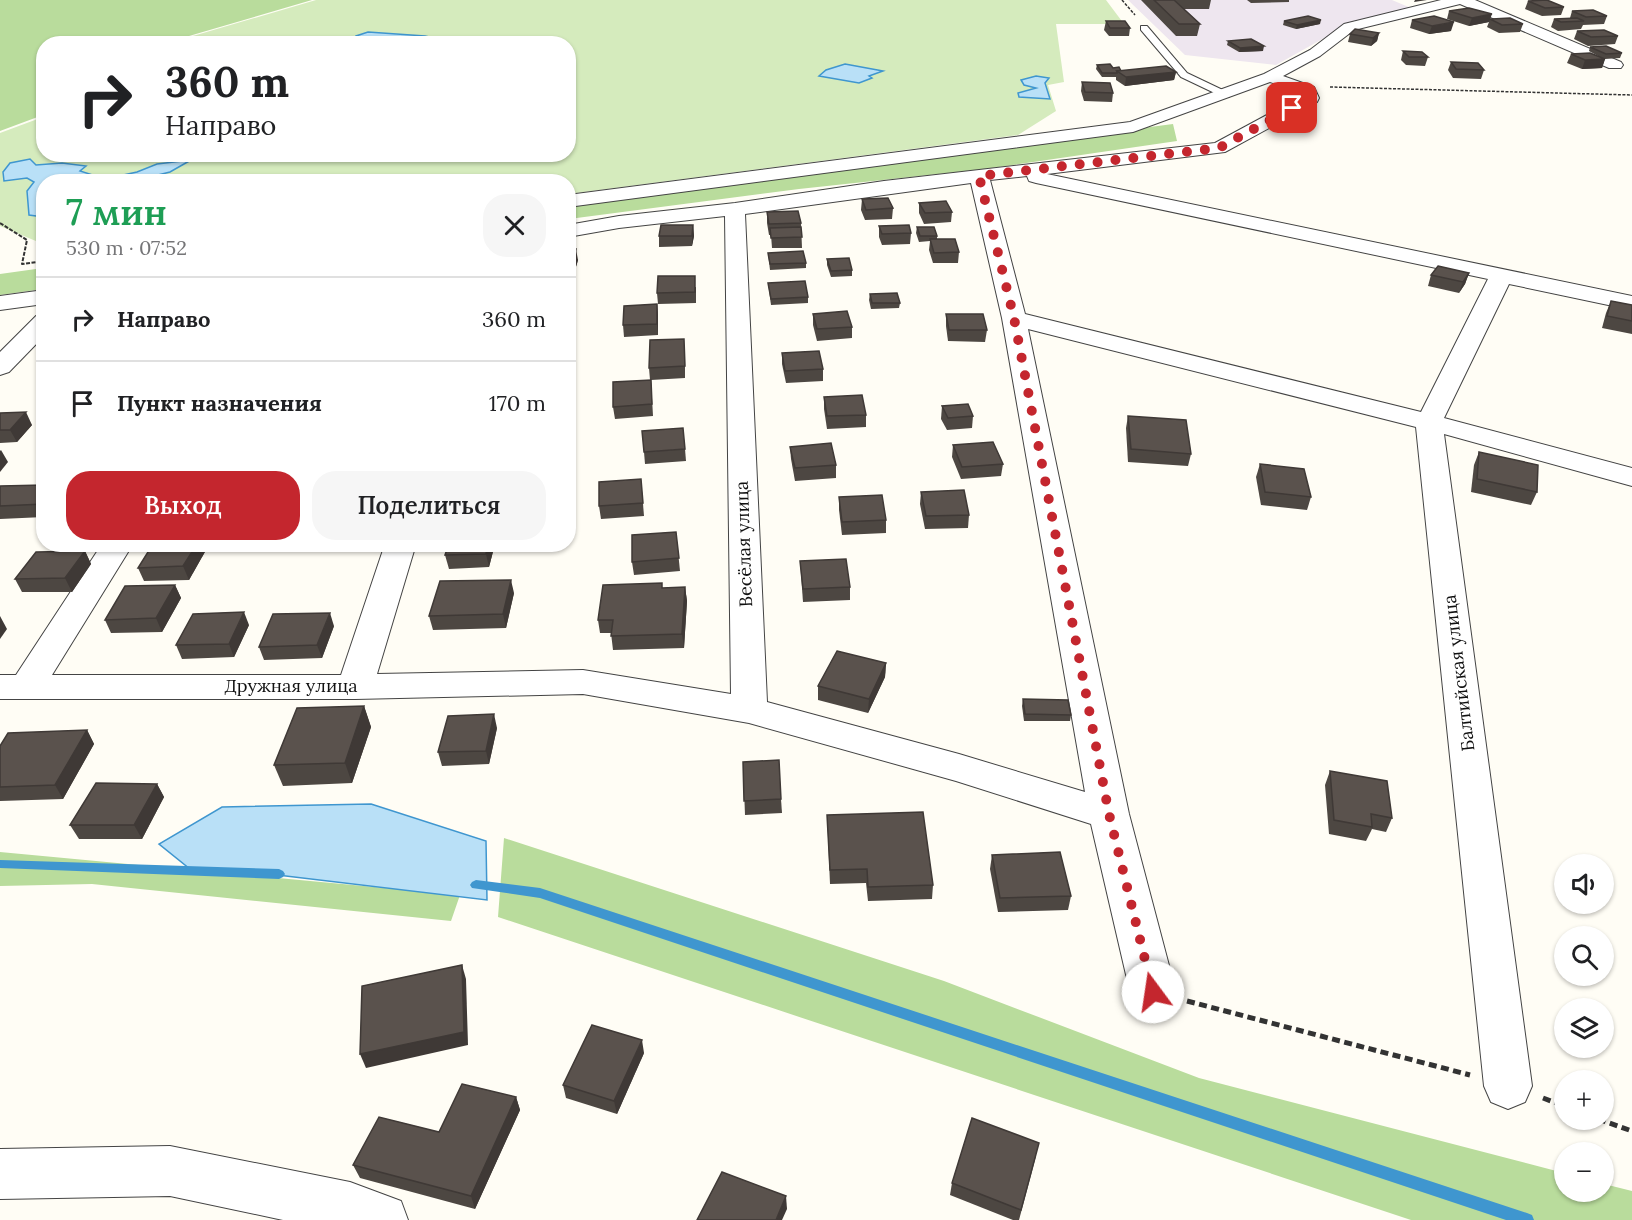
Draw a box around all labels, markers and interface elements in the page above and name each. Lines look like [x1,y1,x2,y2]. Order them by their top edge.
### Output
text: 360 m [165,55,289,109]
icon: right [66,60,144,138]
pin [1266,82,1317,133]
icon: arrive [1275,91,1308,124]
text: Направо [165,108,276,142]
text: 7 мин [66,189,167,235]
button: close [483,194,546,257]
text: 530 m · 07:52 [66,235,187,260]
icon: right [66,303,99,336]
text: Направо [117,305,211,333]
text: 360 m [482,305,546,333]
icon: arrive [66,387,99,420]
text: Пункт назначения [117,389,322,417]
text: 170 m [489,389,546,417]
button: Выход [66,471,300,540]
button: Поделиться [312,471,546,540]
street label: Весёлая улица [730,480,757,608]
street label: Балтийская улица [1437,594,1480,753]
street label: Дружная улица [224,674,358,697]
map controls [1554,854,1614,1202]
button: sound [1554,854,1614,914]
button: search [1554,926,1614,986]
position arrow [1121,960,1185,1024]
button: layers [1554,998,1614,1058]
button: + [1554,1070,1614,1130]
button: − [1554,1142,1614,1202]

